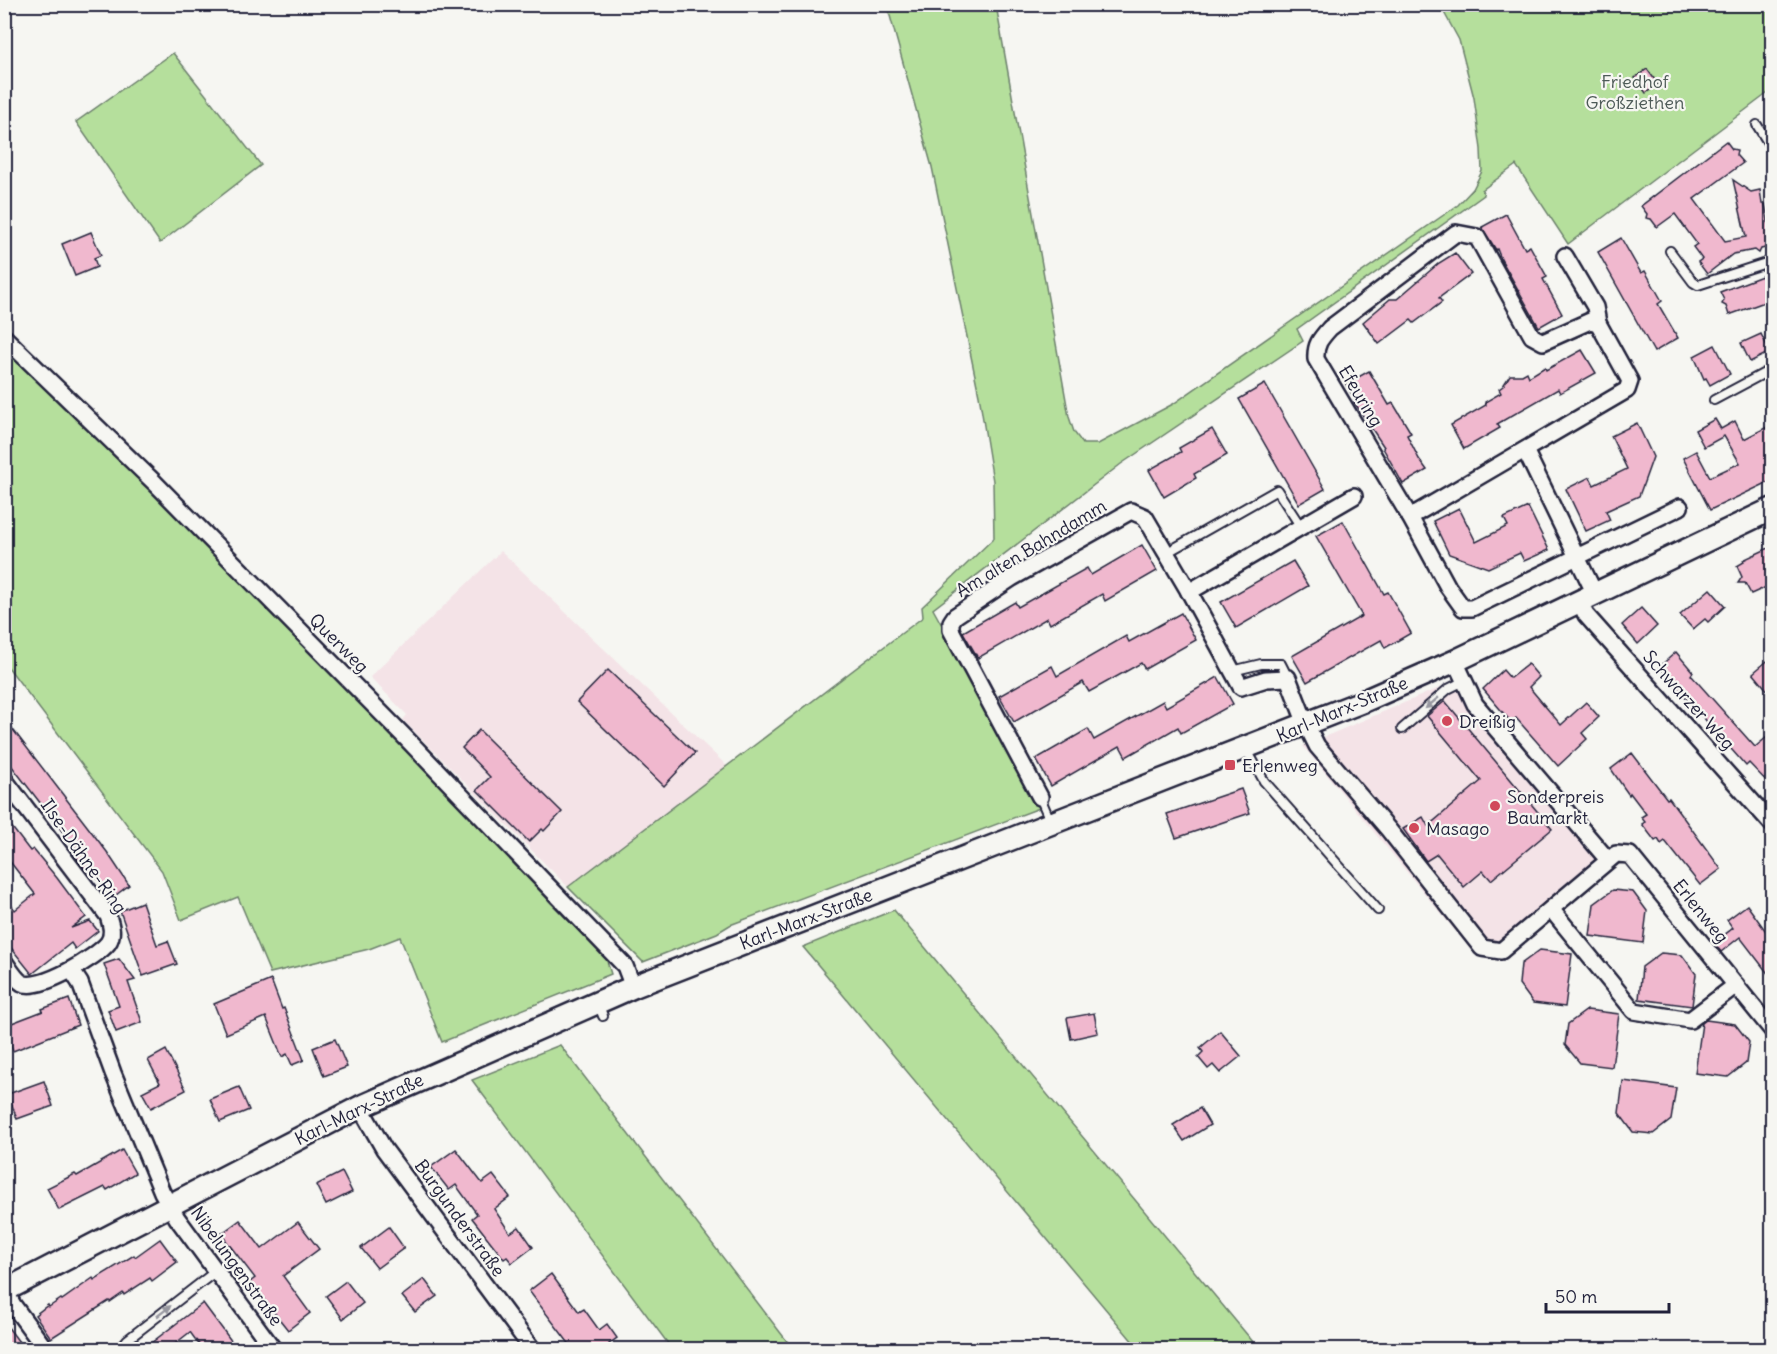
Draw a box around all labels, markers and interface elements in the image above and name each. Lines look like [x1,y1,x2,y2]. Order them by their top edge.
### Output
park label: Friedhof Großziethen [1586,70,1684,114]
street label: Efeuring [1334,361,1388,431]
street label: Am alten Bahndamm [952,494,1111,602]
street label: Querweg [304,608,374,678]
street label: Schwarzer Weg [1638,645,1740,755]
street label: Karl-Marx-Straße [1273,671,1411,747]
one-way arrow [1424,697,1440,710]
place label: Dreißig [1459,710,1516,733]
marker: Dreißig [1440,714,1454,728]
place label: Erlenweg [1242,754,1318,777]
marker: Erlenweg [1223,758,1237,772]
place label: Sonderpreis Baumarkt [1507,785,1604,829]
street label: Ilse-Dähne-Ring [36,794,132,918]
marker: Sonderpreis Baumarkt [1488,799,1502,813]
place label: Masago [1426,817,1489,840]
marker: Masago [1407,821,1421,835]
street label: Erlenweg [1668,874,1734,948]
street label: Karl-Marx-Straße [736,883,876,955]
street label: Karl-Marx-Straße [291,1068,427,1150]
street label: Burgunderstraße [410,1155,510,1281]
street label: Nibelungenstraße [186,1202,288,1330]
scale bar [1546,1276,1669,1314]
text: 50 m [1555,1285,1597,1308]
one-way arrow [156,1305,172,1318]

